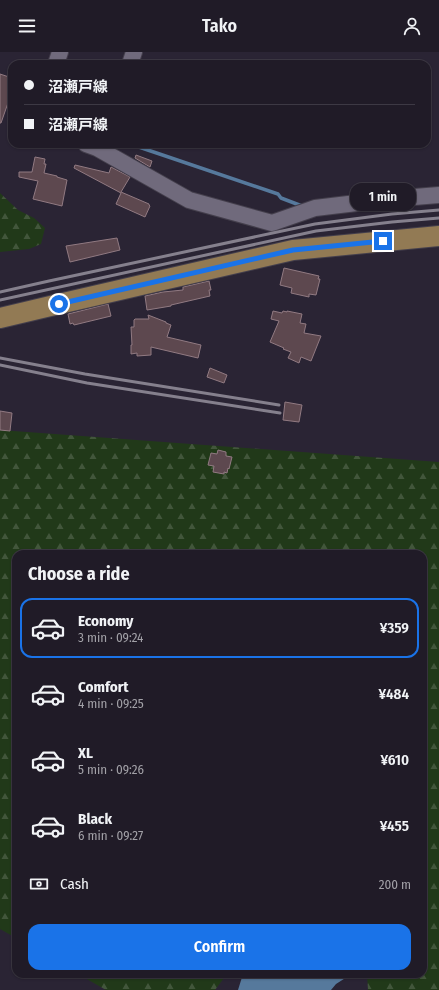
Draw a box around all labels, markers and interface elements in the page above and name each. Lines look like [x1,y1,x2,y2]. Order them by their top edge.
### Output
icon: menu [16,15,38,37]
text: Tako [202,15,237,37]
icon: person [401,15,423,37]
text: 沼瀬戸線 [48,78,108,96]
text: 沼瀬戸線 [48,116,108,134]
callout: 1 min [350,183,416,211]
text: 1 min [369,189,397,204]
route end [374,232,392,250]
route start [50,295,68,313]
text: Choose a ride [28,563,130,585]
icon: car [30,610,66,646]
text: Economy [78,612,133,630]
text: ¥359 [380,619,409,637]
text: 3 min · 09:24 [78,630,143,645]
icon: car [30,676,66,712]
text: Comfort [78,678,129,696]
text: ¥484 [379,685,409,703]
text: 4 min · 09:25 [78,696,144,711]
icon: car [30,742,66,778]
text: XL [78,744,93,762]
text: ¥610 [380,751,409,769]
text: 5 min · 09:26 [78,762,144,777]
icon: car [30,808,66,844]
text: Black [78,810,112,828]
text: ¥455 [380,817,409,835]
text: 6 min · 09:27 [78,828,143,843]
icon: cash [28,873,50,895]
text: Cash [60,875,89,893]
text: 200 m [379,877,411,892]
button: Confirm [28,924,411,970]

